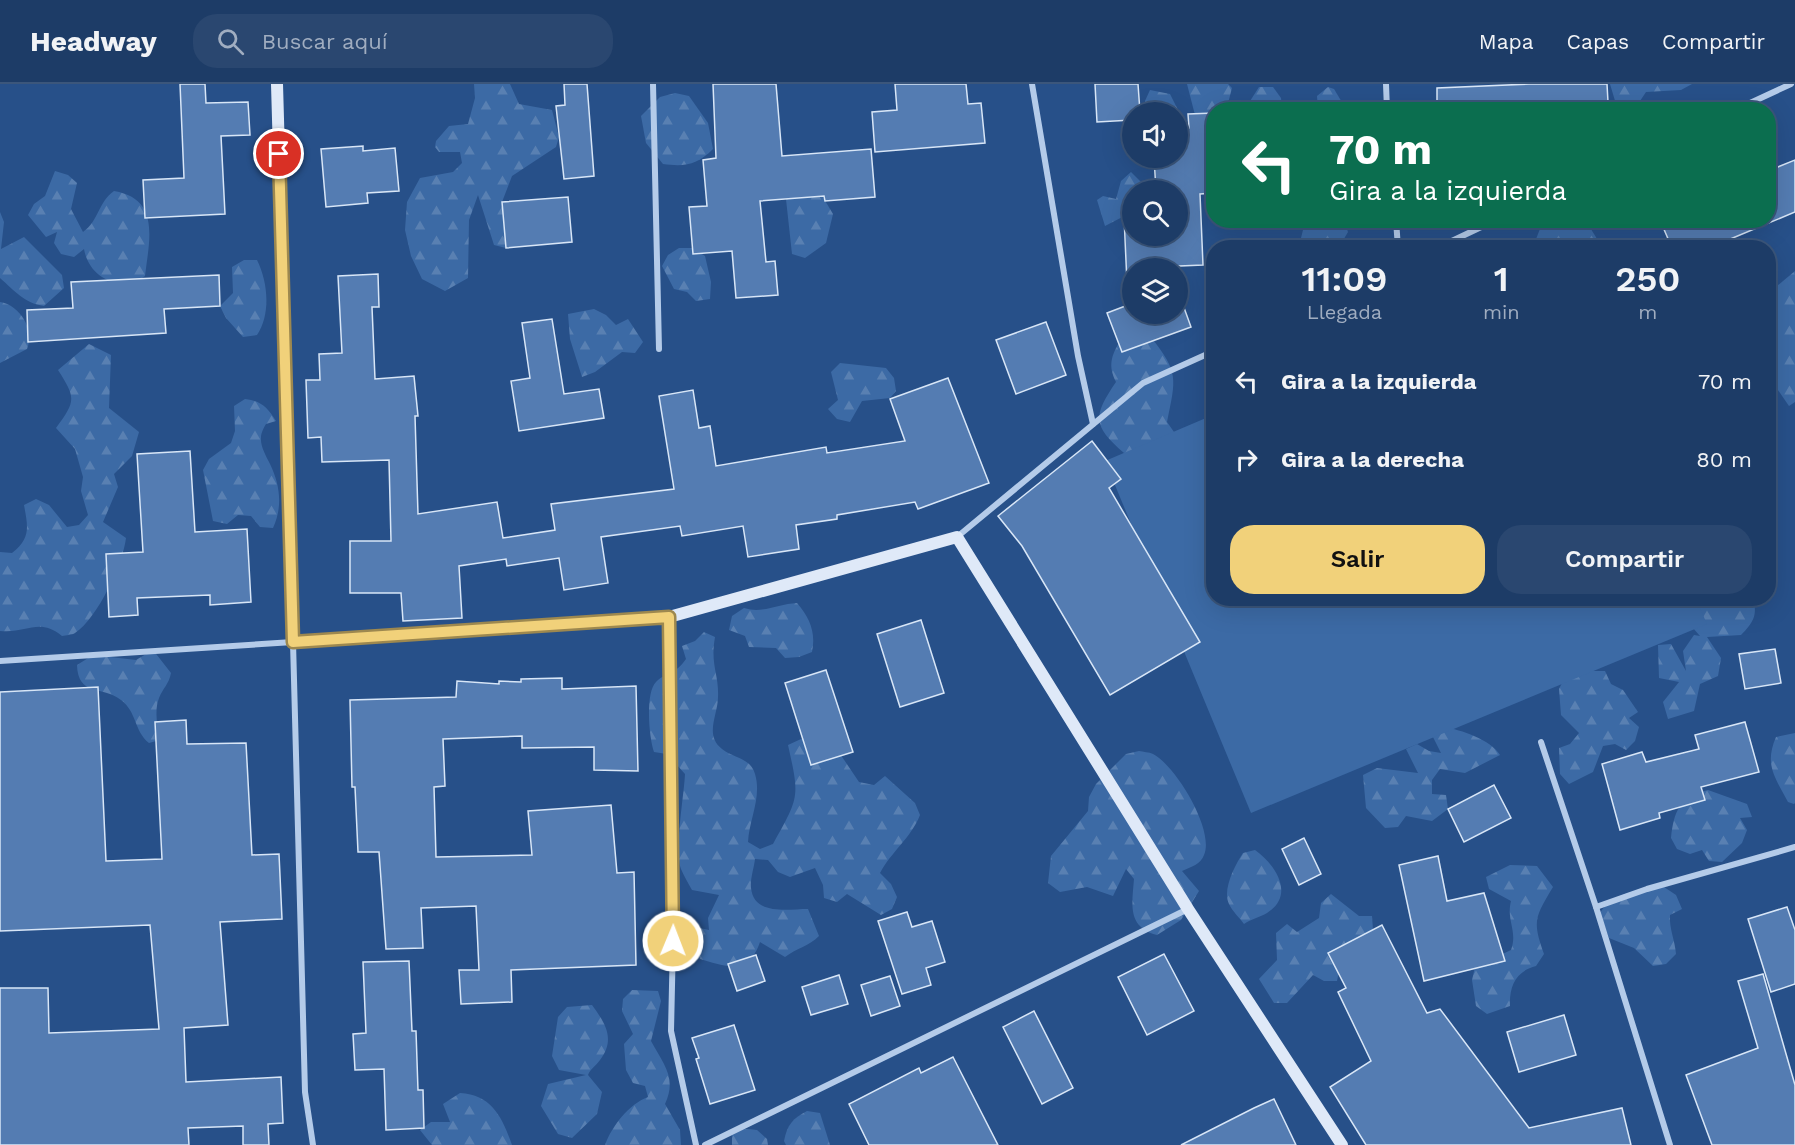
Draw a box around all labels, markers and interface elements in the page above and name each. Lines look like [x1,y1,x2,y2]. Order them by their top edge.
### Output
search box [193,14,613,68]
text: Headway [30,25,157,58]
icon: search [214,25,247,58]
text: Buscar aquí [262,29,388,54]
text: Mapa [1479,29,1534,54]
text: Capas [1567,29,1629,54]
text: Compartir [1662,29,1765,54]
map controls [1122,102,1188,324]
button: sound [1122,102,1188,168]
text: 70 m [1329,125,1432,174]
icon: left [1230,126,1308,204]
pin [253,128,304,179]
icon: arrive [262,137,295,170]
text: Gira a la izquierda [1329,175,1567,207]
button: search [1122,180,1188,246]
button: layers [1122,258,1188,324]
text: 11:09 [1302,258,1387,300]
text: 1 [1494,258,1509,300]
text: 250 [1615,258,1680,300]
text: Llegada [1307,300,1382,324]
text: min [1483,300,1520,324]
text: m [1638,300,1657,324]
icon: left [1230,365,1263,398]
text: Gira a la izquierda [1281,369,1477,394]
text: 70 m [1698,369,1752,394]
icon: right [1230,443,1263,476]
text: Gira a la derecha [1281,447,1464,472]
text: 80 m [1696,447,1752,472]
button: Salir [1230,525,1485,594]
button: Compartir [1497,525,1752,594]
position arrow [641,909,705,973]

